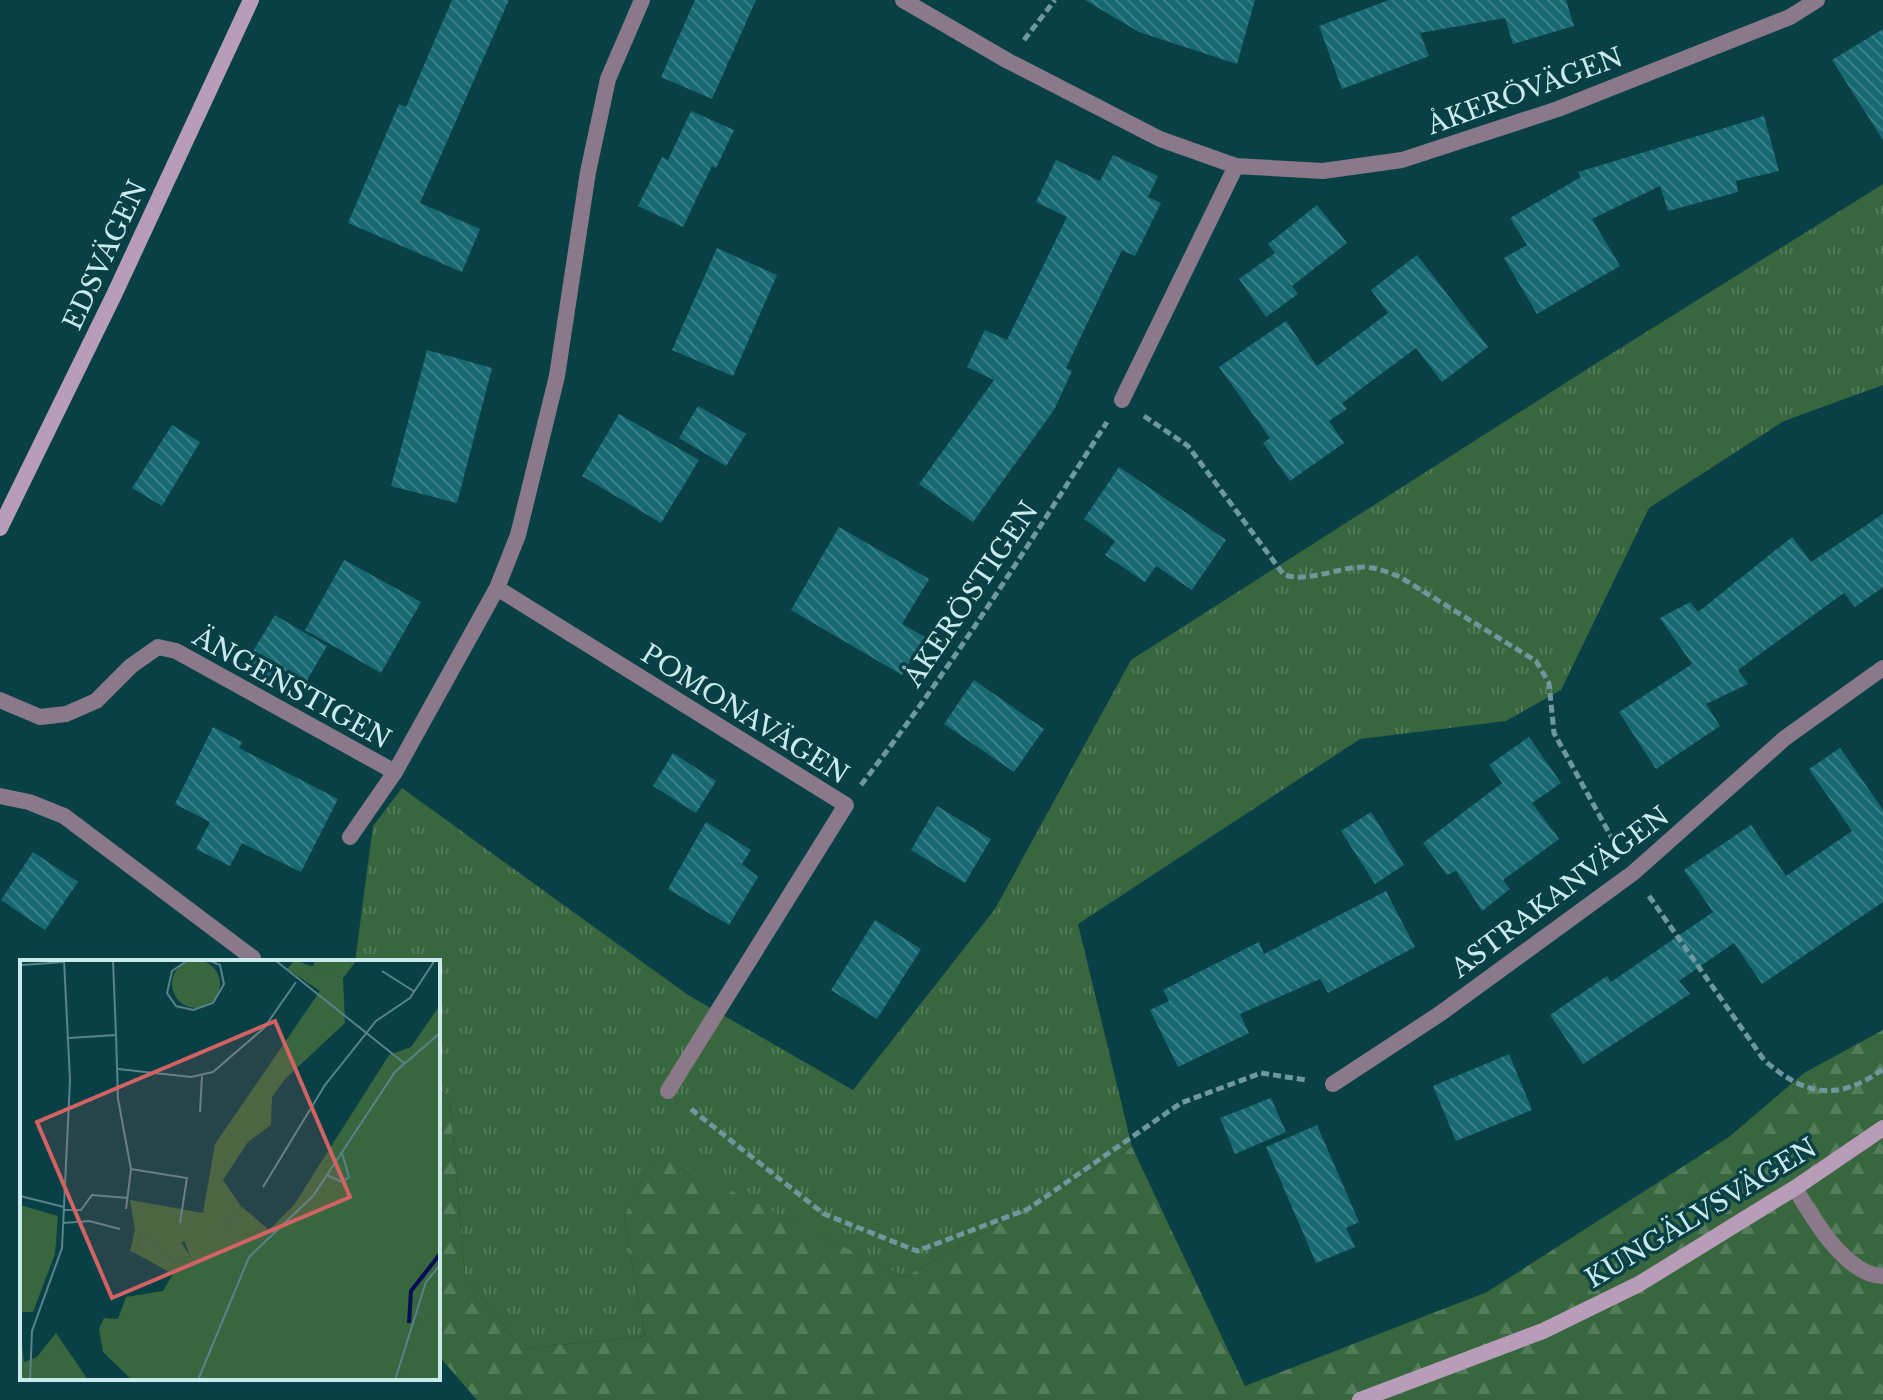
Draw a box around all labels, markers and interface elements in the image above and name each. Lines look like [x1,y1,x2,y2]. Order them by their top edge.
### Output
street label: ÅKERÖVÄGEN [1422,41,1627,142]
street label: EDSVÄGEN [56,175,154,335]
street label: ÅKERÖSTIGEN [897,495,1045,694]
street label: ÄNGENSTIGEN [187,620,396,756]
street label: POMONAVÄGEN [635,637,855,791]
street label: ASTRAKANVÄGEN [1444,800,1675,985]
inset map [20,960,440,1380]
street label: KUNGÄLVSVÄGEN [1580,1131,1822,1295]

